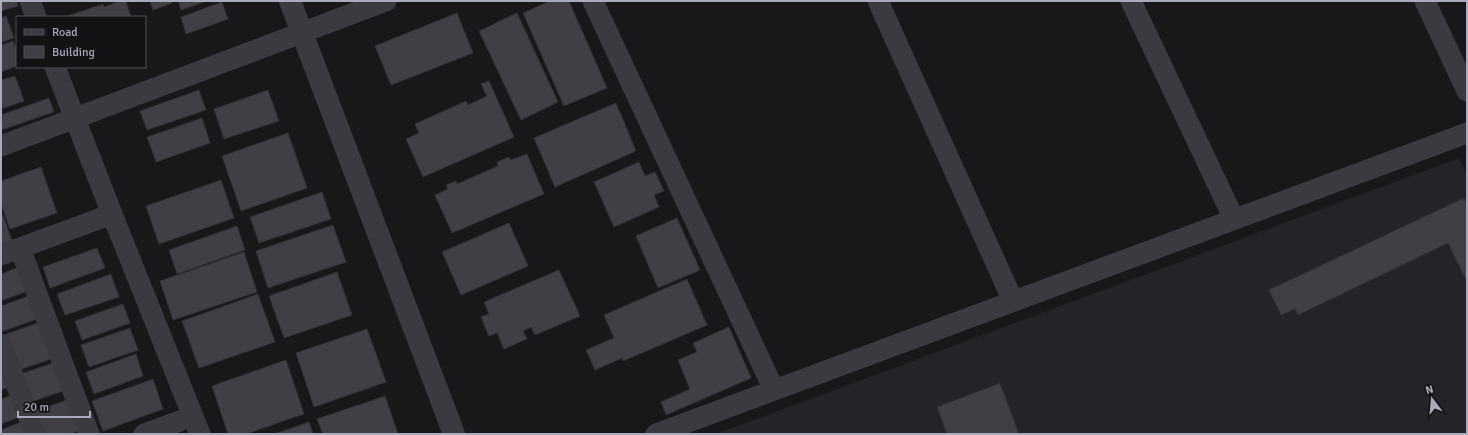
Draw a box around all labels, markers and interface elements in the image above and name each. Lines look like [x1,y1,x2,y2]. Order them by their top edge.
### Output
legend [16,16,146,68]
text: Road [52,25,78,40]
text: Building [52,45,95,60]
north arrow [1412,379,1452,419]
text: N [1424,383,1435,397]
scale bar [18,393,90,419]
text: 20 m [24,400,49,415]

